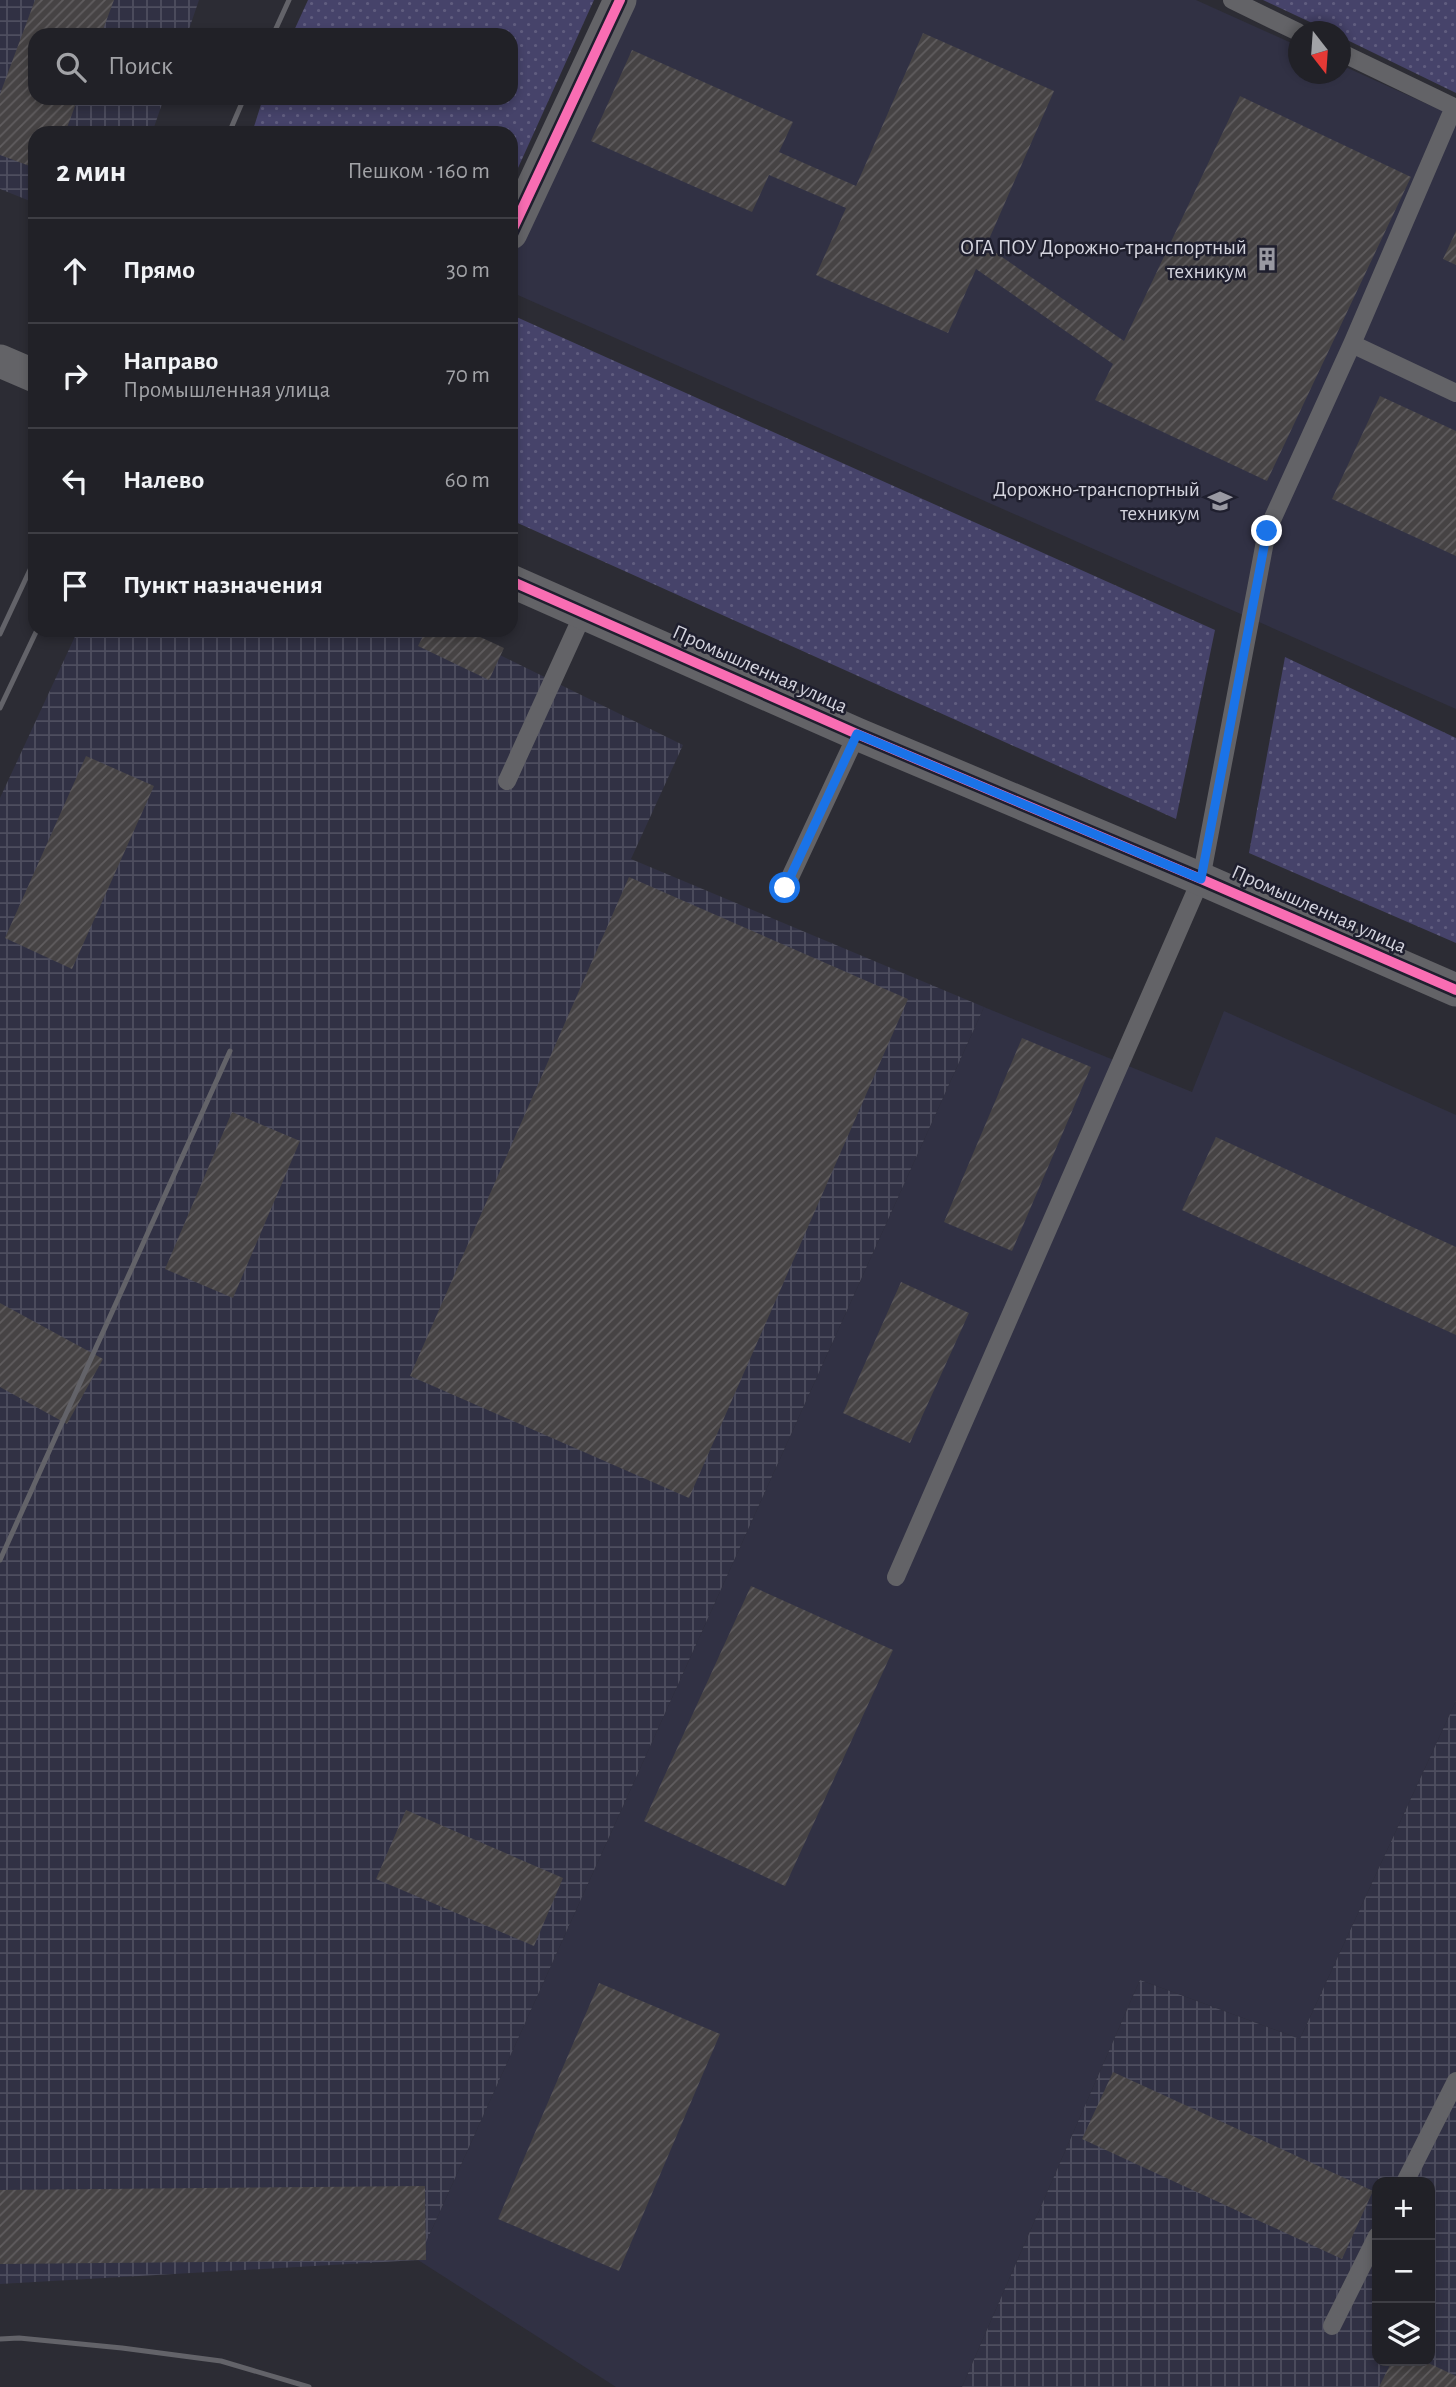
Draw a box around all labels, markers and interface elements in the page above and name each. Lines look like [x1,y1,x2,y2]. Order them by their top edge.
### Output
north arrow [1288,21,1351,84]
search box [28,28,518,105]
icon: search [52,48,90,86]
text: Поиск [108,53,173,79]
text: 2 мин [56,157,126,187]
text: Пешком · 160 m [347,160,490,183]
place label: ОГА ПОУ Дорожно-транспортный техникум [960,237,1247,282]
building icon: ОГА ПОУ Дорожно-транспортный техникум [1253,245,1281,273]
icon: ahead [56,252,94,290]
text: Прямо [123,257,195,283]
text: 30 m [446,259,490,282]
text: Направо [123,348,218,374]
icon: right [56,357,94,395]
text: 70 m [446,364,490,387]
text: Промышленная улица [123,379,330,402]
icon: left [56,462,94,500]
text: Налево [123,467,204,493]
text: 60 m [445,469,490,492]
place label: Дорожно-транспортный техникум [993,479,1200,524]
school or university icon: Дорожно-транспортный техникум [1206,487,1234,515]
route end [1251,515,1282,546]
icon: arrive [56,567,94,605]
text: Пункт назначения [123,572,323,598]
street label: Промышленная улица [669,621,851,717]
street label: Промышленная улица [1228,861,1410,957]
route start [769,872,800,903]
map controls [1372,2177,1435,2366]
button: + [1372,2177,1435,2240]
button: − [1372,2240,1435,2303]
button: layers [1372,2303,1435,2366]

